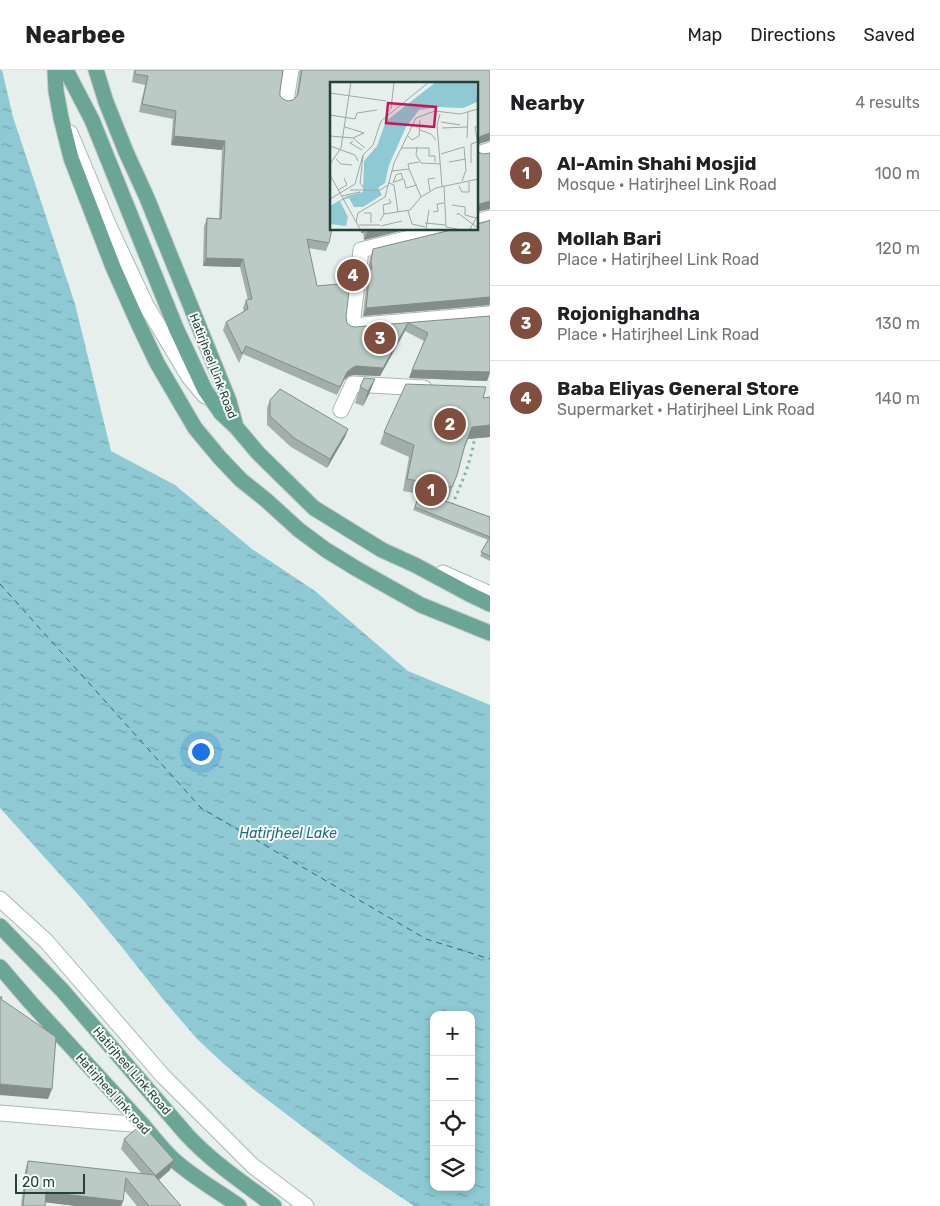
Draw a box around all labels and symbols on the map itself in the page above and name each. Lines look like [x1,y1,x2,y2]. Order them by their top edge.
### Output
inset map [330,82,478,230]
pin: 4 [337,256,369,294]
street label: Hatirjheel Link Road [187,312,239,420]
pin: 3 [364,319,396,357]
pin: 2 [434,405,466,443]
pin: 1 [415,471,447,509]
your location [188,739,214,765]
water label: Hatirjheel Lake [239,825,337,842]
street label: Hatirjheel Link Road [90,1024,174,1118]
street label: Hatirjheel link road [73,1051,153,1137]
scale bar [15,1171,85,1194]

